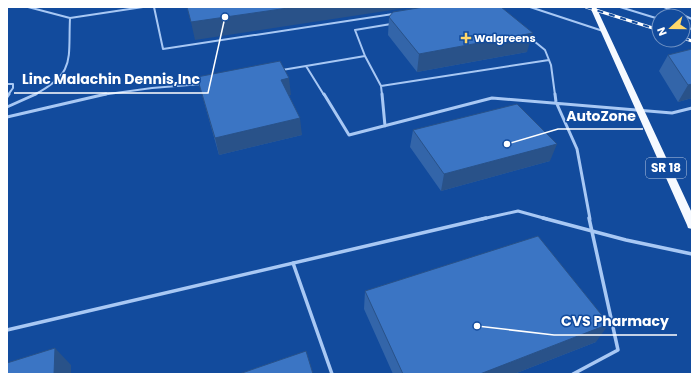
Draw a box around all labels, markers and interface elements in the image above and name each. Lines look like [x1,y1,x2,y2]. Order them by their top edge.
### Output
north arrow [651,8,691,48]
text: N [653,25,671,38]
place label: Walgreens [474,30,536,46]
marker: Walgreens [461,33,471,43]
callout: Linc Malachin Dennis,Inc [14,67,208,93]
text: Linc Malachin Dennis,Inc [22,69,200,89]
callout: AutoZone [558,103,643,129]
text: AutoZone [566,106,636,126]
road number: SR 18 [646,158,686,178]
callout: CVS Pharmacy [554,309,677,335]
text: CVS Pharmacy [561,311,669,331]

